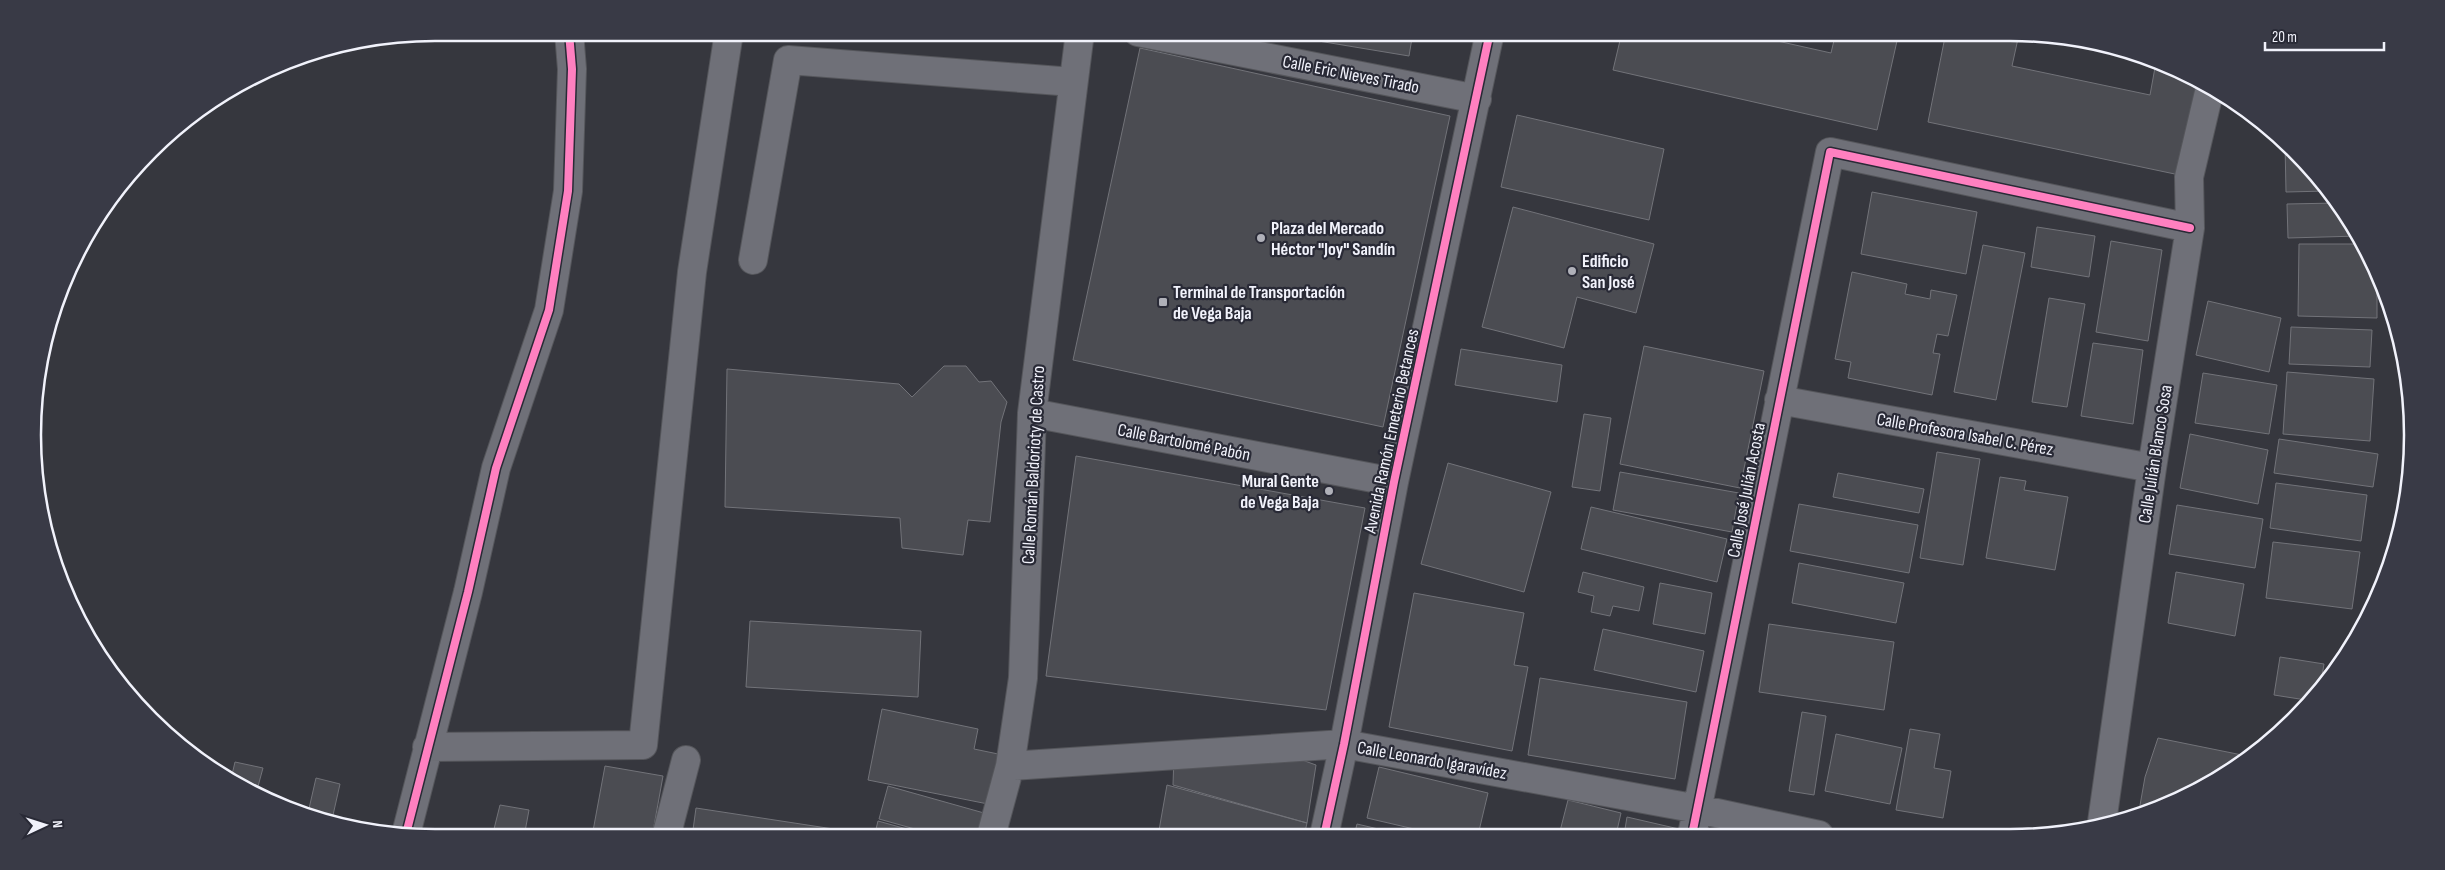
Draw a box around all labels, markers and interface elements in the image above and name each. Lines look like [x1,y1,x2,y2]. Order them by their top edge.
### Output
scale bar [2265,20,2384,52]
text: 20 m [2272,28,2297,47]
street label: Calle Eric Nieves Tirado [1281,51,1421,98]
place label: Plaza del Mercado Héctor "Joy" Sandín [1271,218,1395,260]
marker: Plaza del Mercado Héctor "Joy" Sandín [1255,232,1267,244]
place label: Edificio San José [1582,251,1635,293]
marker: Edificio San José [1566,265,1578,277]
place label: Terminal de Transportación de Vega Baja [1173,282,1345,324]
marker: Terminal de Transportación de Vega Baja [1157,296,1169,308]
street label: Avenida Ramón Emeterio Betances [1359,327,1423,536]
street label: Calle Román Baldorioty de Castro [1018,365,1049,565]
street label: Calle Julián Blanco Sosa [2134,383,2177,525]
street label: Calle Profesora Isabel C. Pérez [1875,409,2055,460]
street label: Calle Bartolomé Pabón [1116,419,1252,466]
street label: Calle José Julián Acosta [1723,421,1770,559]
place label: Mural Gente de Vega Baja [1240,471,1319,513]
marker: Mural Gente de Vega Baja [1323,485,1335,497]
street label: Calle Leonardo Igaravídez [1356,737,1509,784]
north arrow [20,800,70,850]
text: N [49,820,66,828]

